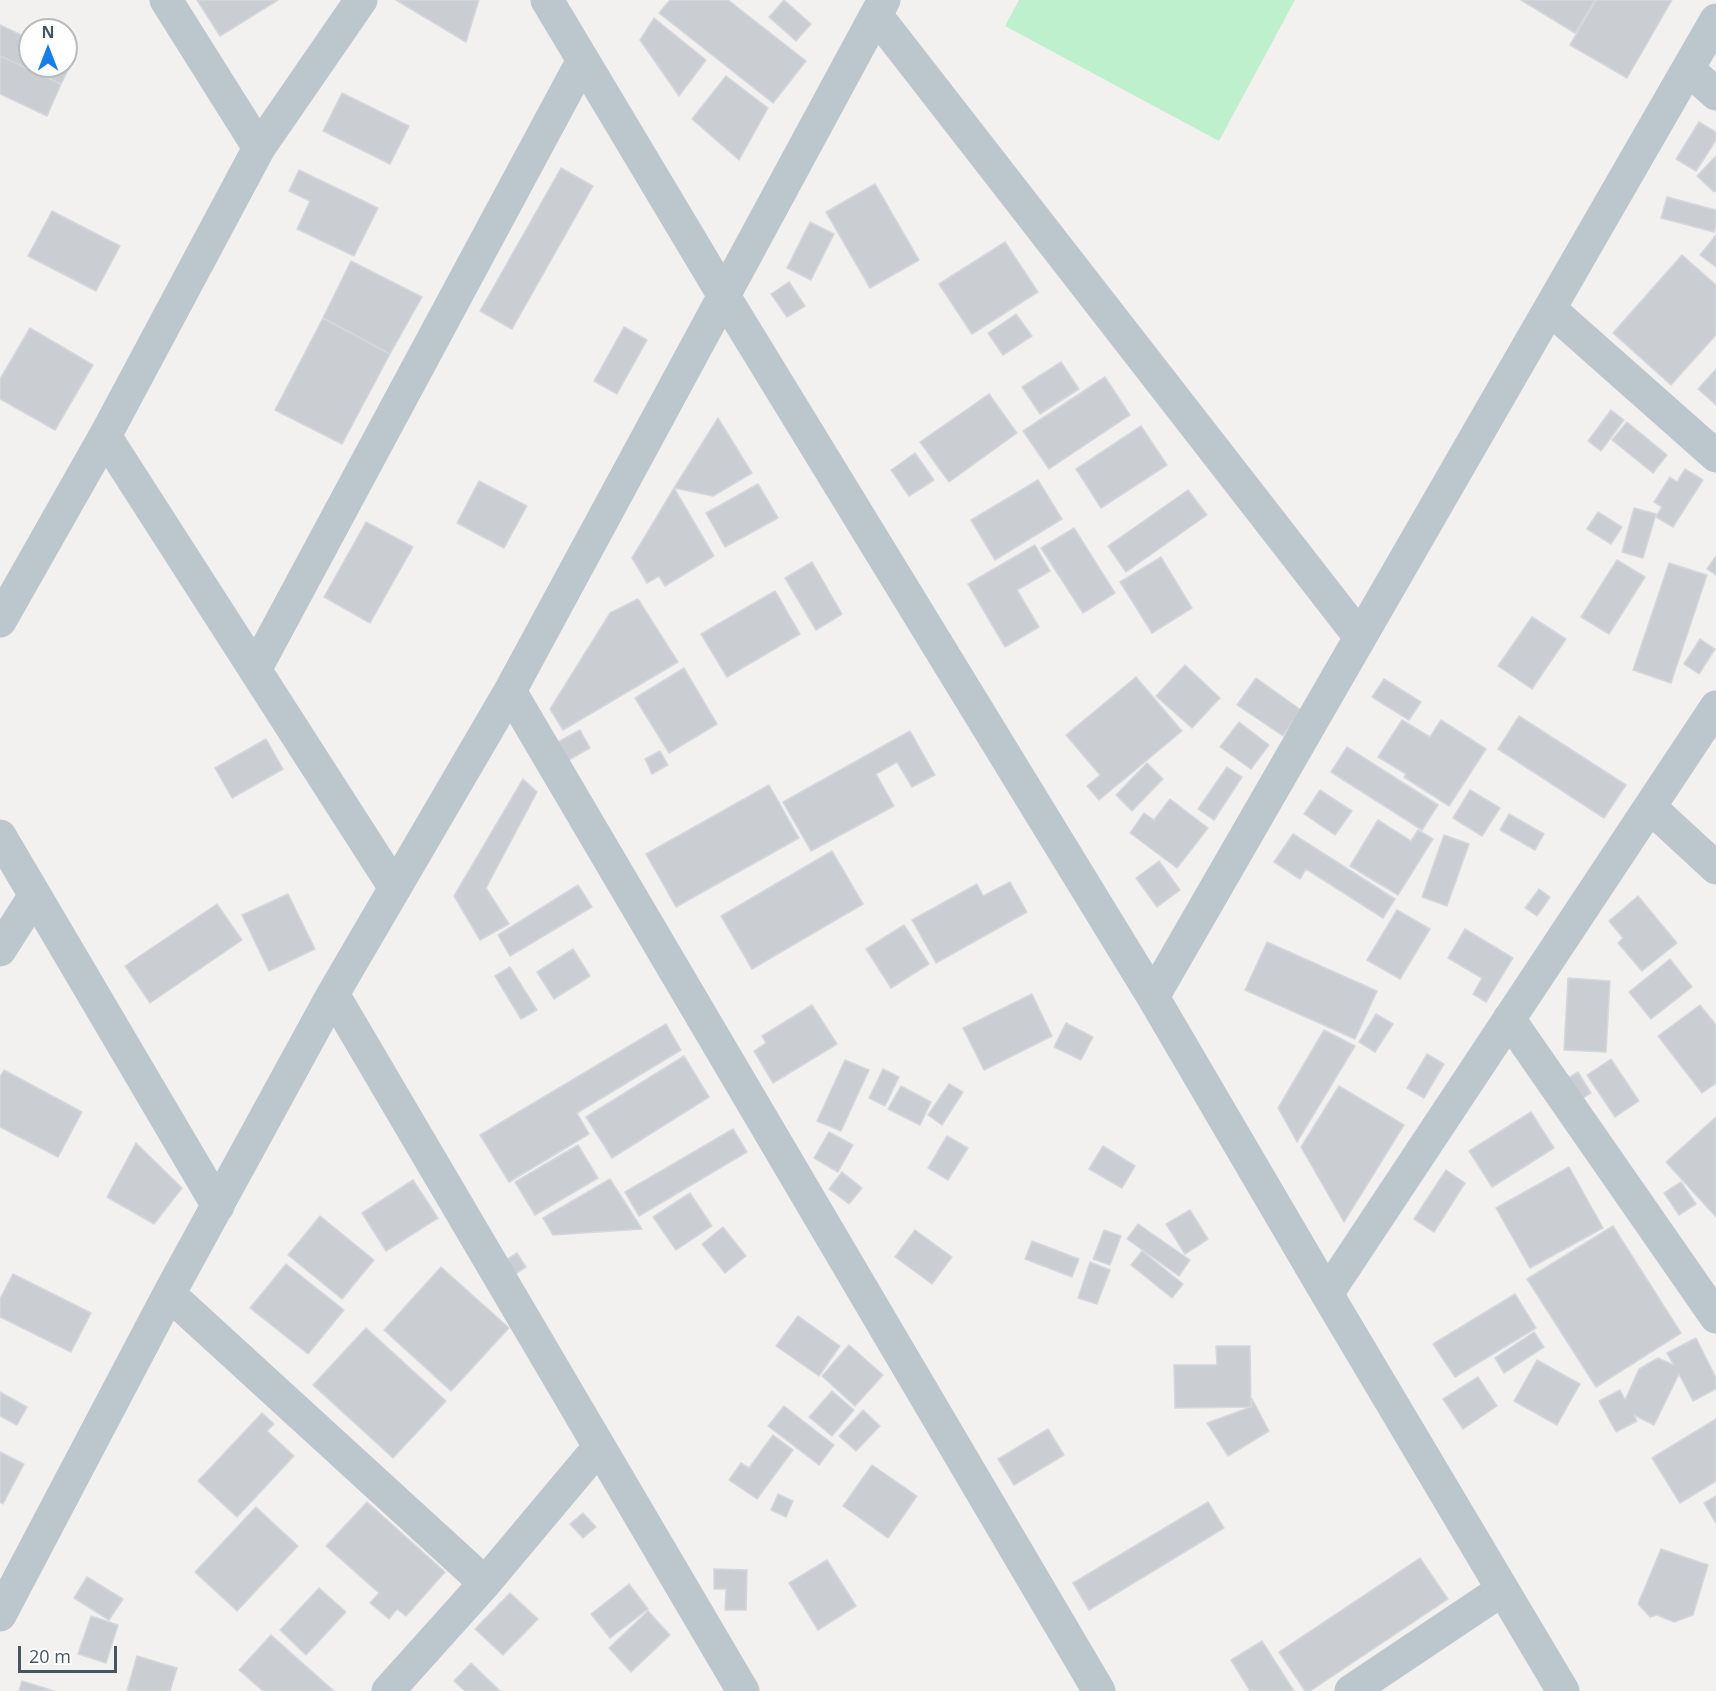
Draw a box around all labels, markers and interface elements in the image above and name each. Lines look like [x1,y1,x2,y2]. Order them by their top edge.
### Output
north arrow [18,18,78,78]
text: N [41,21,55,43]
scale bar [21,1634,120,1672]
text: 20 m [29,1644,71,1668]

